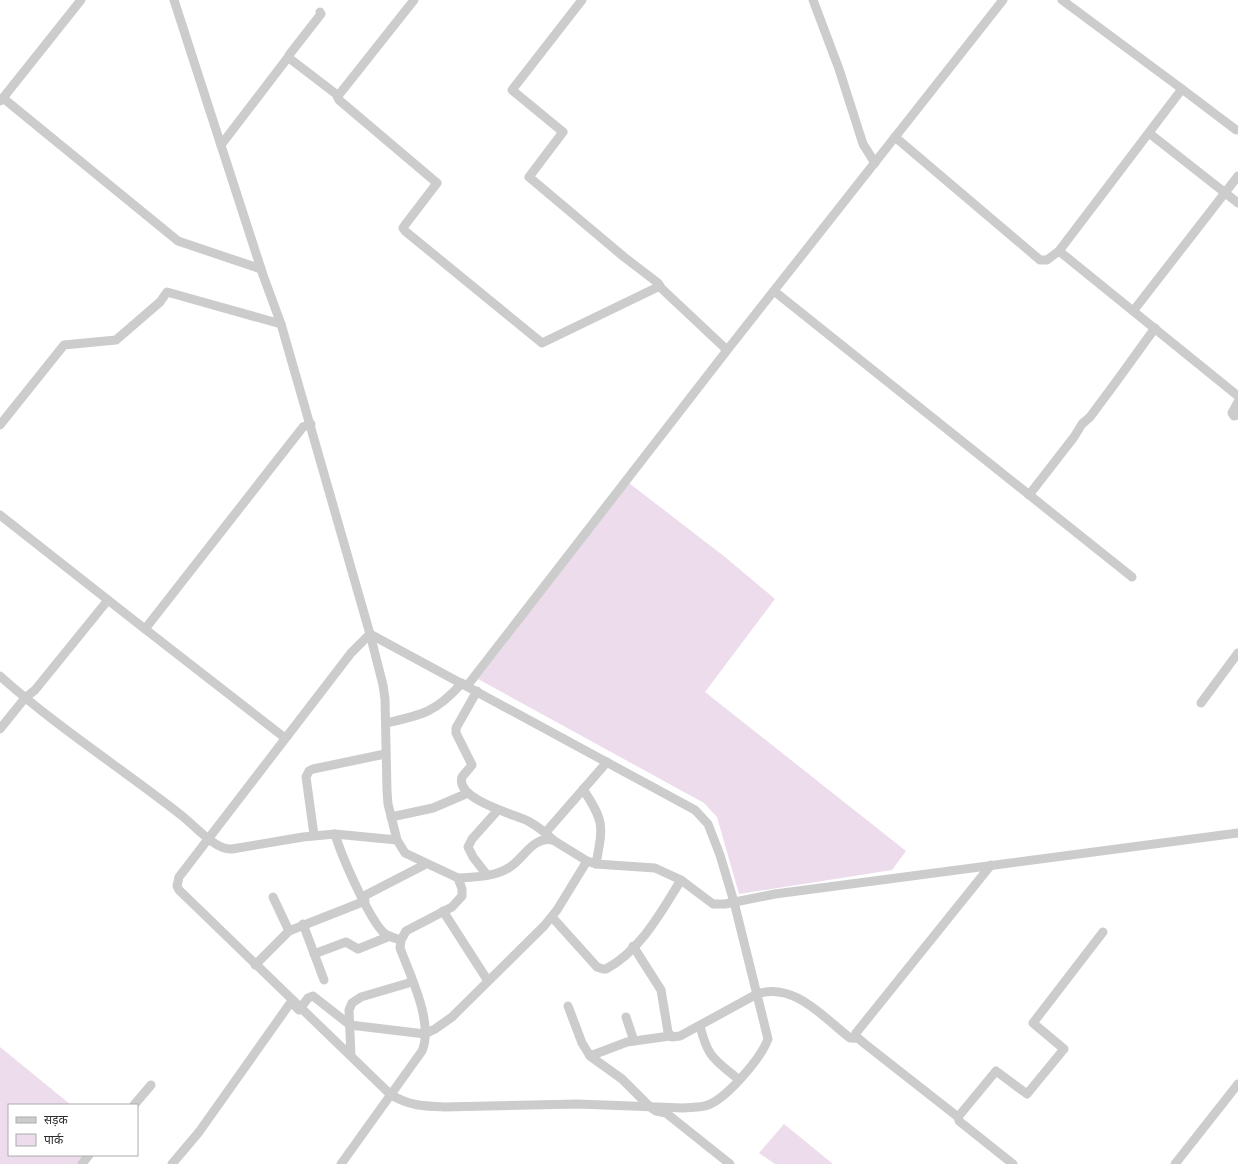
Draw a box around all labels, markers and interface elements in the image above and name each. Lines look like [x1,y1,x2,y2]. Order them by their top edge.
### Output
legend [8,1104,138,1156]
text: सड़क [44,1112,69,1127]
text: पार्क [44,1132,64,1147]

